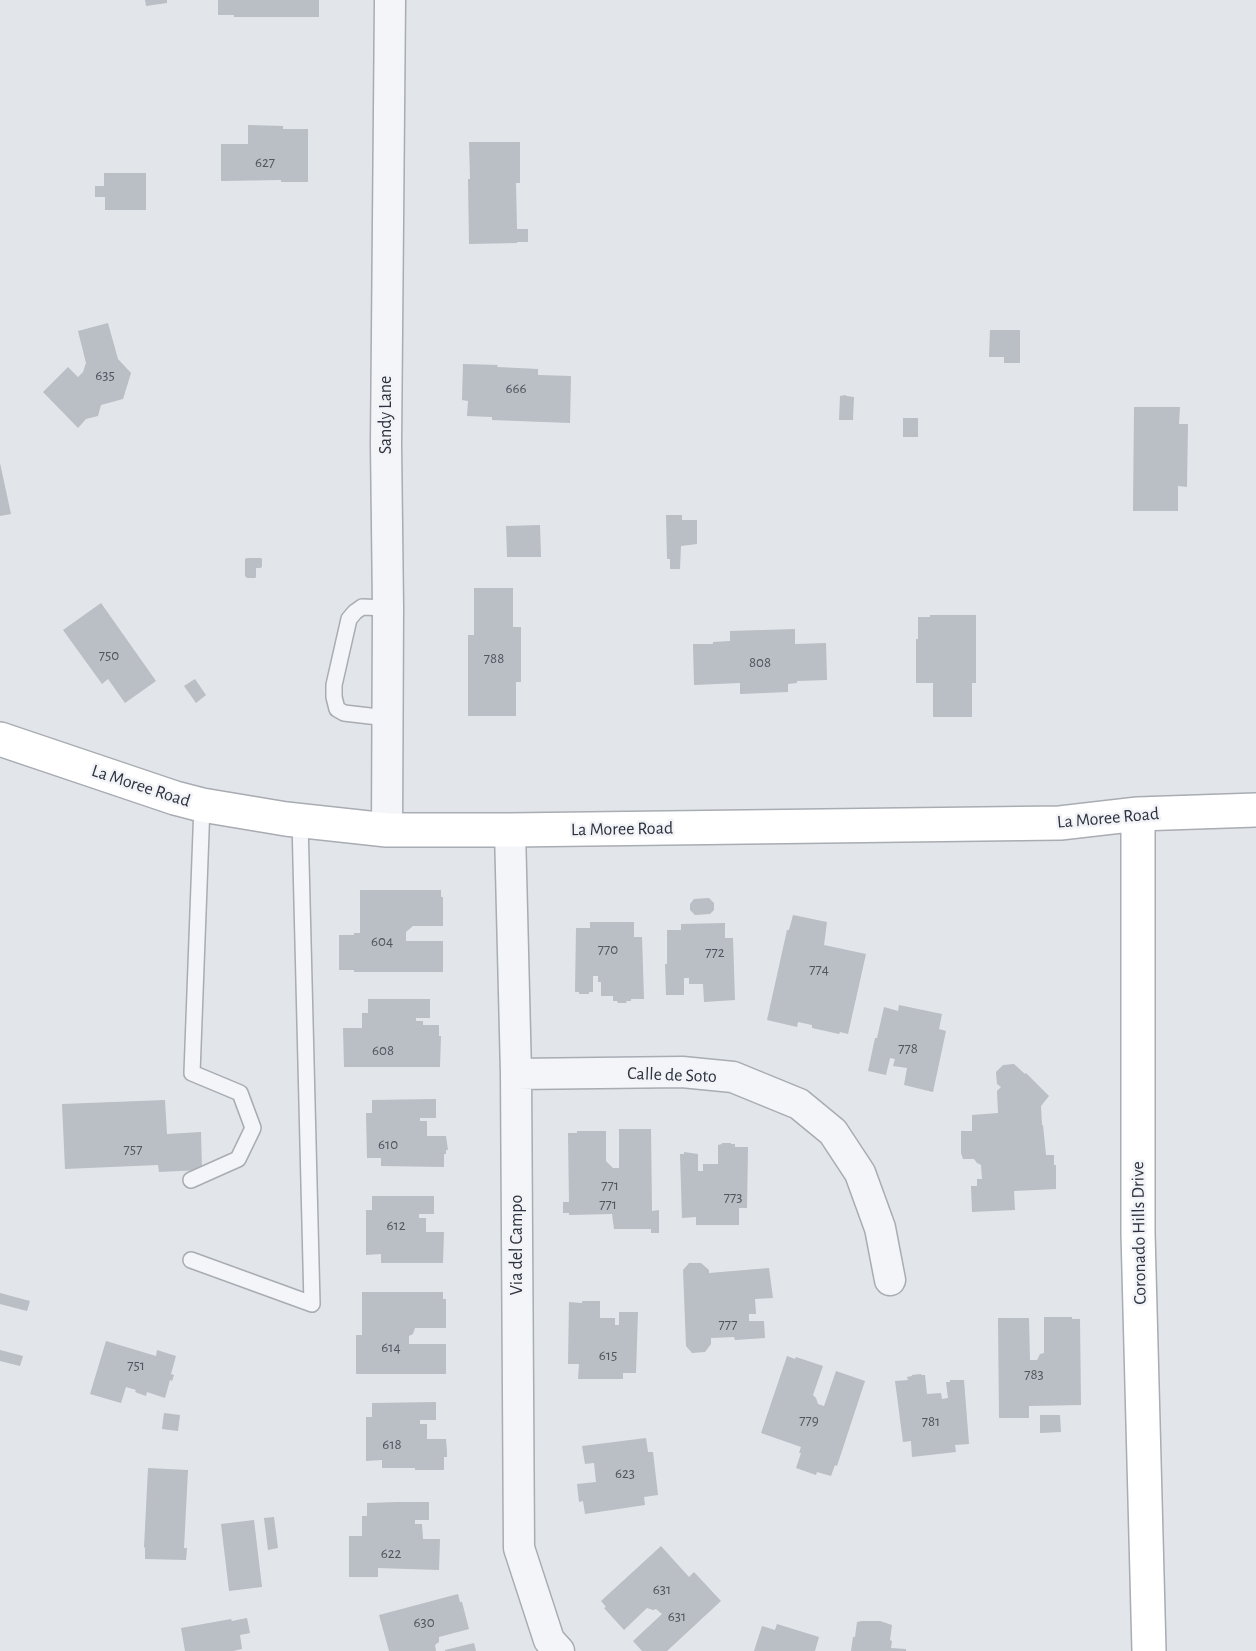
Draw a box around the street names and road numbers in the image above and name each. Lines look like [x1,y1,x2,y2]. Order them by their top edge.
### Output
street label: Sandy Lane [375,376,397,454]
street label: La Moree Road [89,760,193,812]
street label: La Moree Road [1056,803,1160,833]
street label: La Moree Road [571,817,673,841]
street label: Calle de Soto [627,1063,717,1087]
street label: Coronado Hills Drive [1127,1161,1151,1305]
street label: Via del Campo [506,1195,528,1295]

